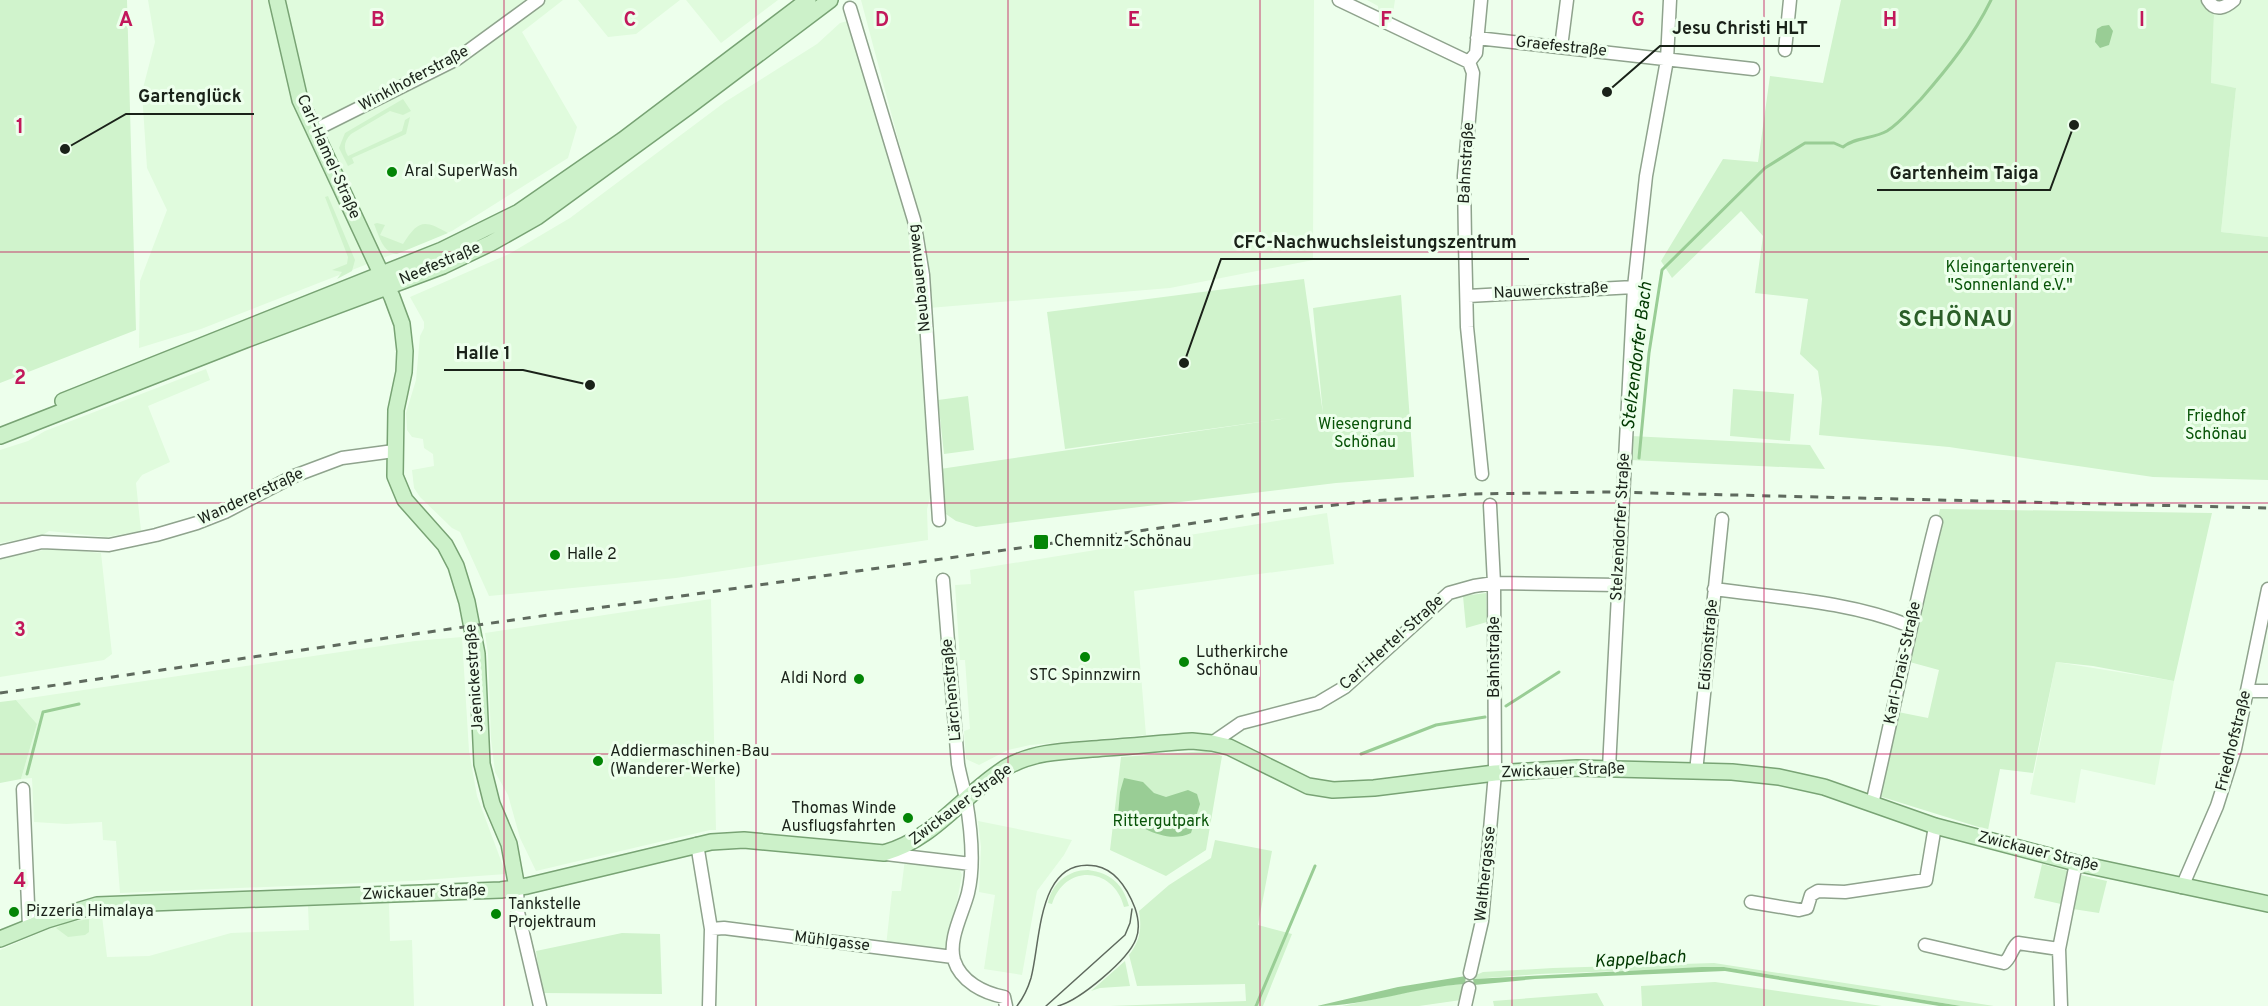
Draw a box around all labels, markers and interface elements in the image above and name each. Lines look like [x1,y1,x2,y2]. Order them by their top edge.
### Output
text: A [119,8,133,34]
text: B [371,8,385,34]
text: C [624,8,636,34]
text: D [875,8,889,34]
text: E [1128,8,1140,34]
text: F [1380,8,1392,34]
text: G [1631,8,1645,34]
text: H [1883,8,1897,34]
text: I [2139,8,2145,34]
callout: Jesu Christi HLT [1660,10,1820,46]
text: Jesu Christi HLT [1672,18,1808,41]
street label: Graefestraße [1514,32,1608,62]
street label: Winklhoferstraße [356,42,472,116]
callout: Gartenglück [126,78,254,114]
text: Gartenglück [138,86,242,109]
street label: Carl-Hamel-Straße [292,92,364,222]
text: 1 [16,115,24,141]
street label: Bahnstraße [1455,122,1479,204]
callout: Gartenheim Taiga [1877,154,2050,190]
place label: Aral SuperWash [404,162,518,182]
text: Gartenheim Taiga [1889,163,2039,186]
marker: Aral SuperWash [385,165,399,179]
street label: Neubauernweg [904,223,936,333]
callout: CFC-Nachwuchsleistungszentrum [1221,223,1529,259]
text: CFC-Nachwuchsleistungszentrum [1233,232,1517,255]
street label: Neefestraße [396,238,484,290]
park label: Kleingartenverein "Sonnenland e.V." [1946,258,2074,296]
street label: Nauwerckstraße [1493,278,1609,304]
water label: Stelzendorfer Bach [1618,280,1659,431]
district label: SCHÖNAU [1898,304,2014,334]
callout: Halle 1 [444,334,523,370]
text: Halle 1 [455,343,511,366]
text: 2 [14,366,26,392]
park label: Friedhof Schönau [2185,407,2247,445]
park label: Wiesengrund Schönau [1318,415,1412,453]
street label: Stelzendorfer Straße [1607,452,1635,602]
street label: Wandererstraße [195,464,307,530]
place label: Chemnitz-Schönau [1054,532,1191,552]
marker: Chemnitz-Schönau [1032,533,1050,551]
place label: Halle 2 [567,545,617,565]
marker: Halle 2 [548,548,562,562]
street label: Carl-Hertel-Straße [1336,591,1448,695]
street label: Edisonstraße [1695,598,1723,692]
street label: Karl-Drais-Straße [1880,600,1926,726]
street label: Bahnstraße [1485,616,1505,698]
text: 3 [14,618,26,644]
street label: Jaenickestraße [461,623,489,733]
street label: Lärchenstraße [938,638,966,742]
place label: Lutherkirche Schönau [1196,643,1288,681]
marker: STC Spinnzwirn [1078,650,1092,664]
marker: Lutherkirche Schönau [1177,655,1191,669]
place label: STC Spinnzwirn [1029,666,1141,686]
place label: Aldi Nord [780,669,847,689]
marker: Aldi Nord [852,672,866,686]
street label: Friedhofstraße [2212,688,2256,794]
place label: Addiermaschinen-Bau (Wanderer-Werke) [610,742,769,780]
marker: Addiermaschinen-Bau (Wanderer-Werke) [591,754,605,768]
street label: Zwickauer Straße [1501,759,1625,783]
street label: Zwickauer Straße [906,760,1016,850]
place label: Thomas Winde Ausflugsfahrten [781,799,896,837]
marker: Thomas Winde Ausflugsfahrten [901,811,915,825]
park label: Rittergutpark [1113,812,1209,832]
street label: Walthergasse [1471,825,1501,923]
street label: Zwickauer Straße [1975,827,2101,877]
text: 4 [14,869,26,895]
street label: Zwickauer Straße [362,881,486,905]
place label: Tankstelle Projektraum [508,895,596,933]
place label: Pizzeria Himalaya [26,902,154,922]
marker: Pizzeria Himalaya [7,905,21,919]
marker: Tankstelle Projektraum [489,907,503,921]
street label: Mühlgasse [793,927,871,957]
water label: Kappelbach [1594,946,1687,974]

